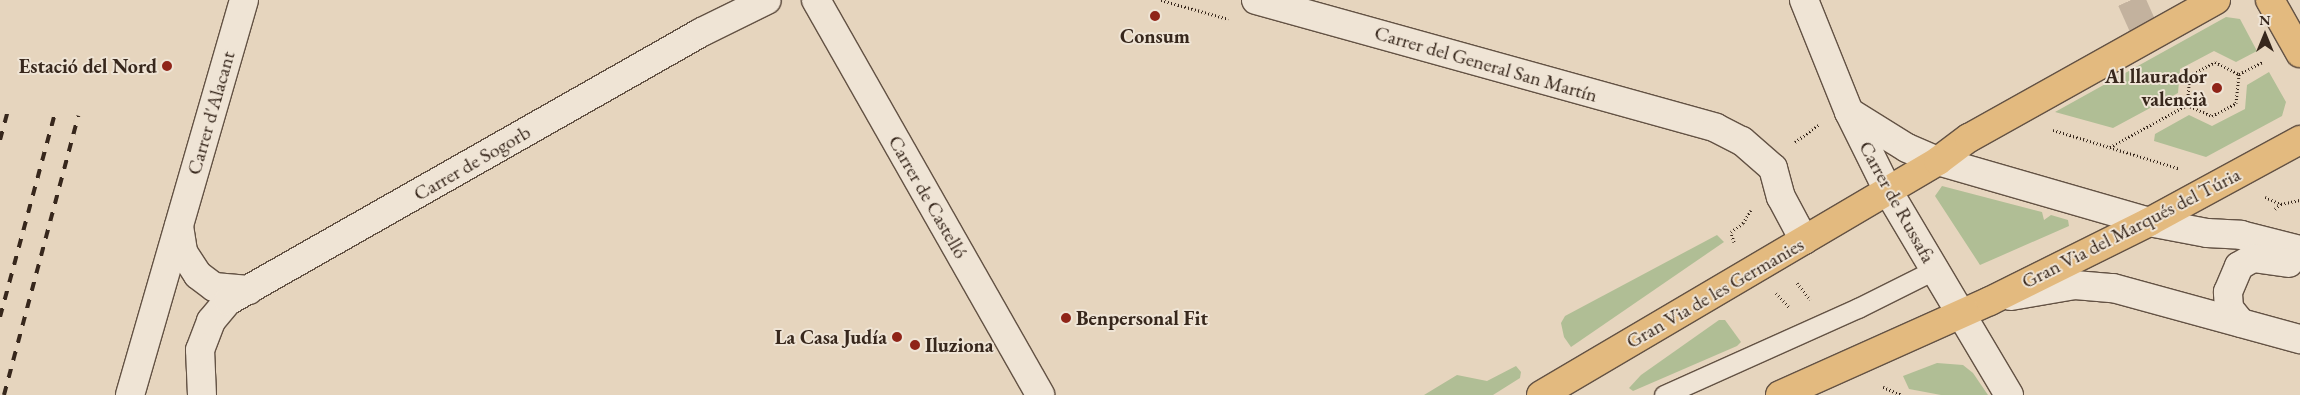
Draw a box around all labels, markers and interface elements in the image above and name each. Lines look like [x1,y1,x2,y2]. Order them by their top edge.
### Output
marker: Consum [1149,10,1161,22]
north arrow [2240,10,2290,60]
text: N [2259,11,2271,29]
street label: Carrer del General San Martín [1372,21,1600,107]
place label: Consum [1120,24,1190,48]
street label: Carrer d'Alacant [182,48,240,178]
place label: Estació del Nord [19,54,157,78]
marker: Estació del Nord [161,60,173,72]
place label: Al llaurador valencià [2105,64,2207,111]
marker: Al llaurador valencià [2211,82,2223,94]
street label: Carrer de Sogorb [409,120,535,206]
street label: Carrer de Castelló [883,131,973,263]
street label: Carrer de Russafa [1854,137,1940,267]
street label: Gran Via del Marqués del Túria [2018,162,2244,294]
street label: Gran Via de les Germanies [1622,232,1808,354]
place label: Benpersonal Fit [1076,306,1208,330]
marker: Benpersonal Fit [1060,312,1072,324]
place label: La Casa Judía [775,325,887,349]
marker: La Casa Judía [891,331,903,343]
place label: Iluziona [925,333,994,357]
marker: Iluziona [909,339,921,351]

